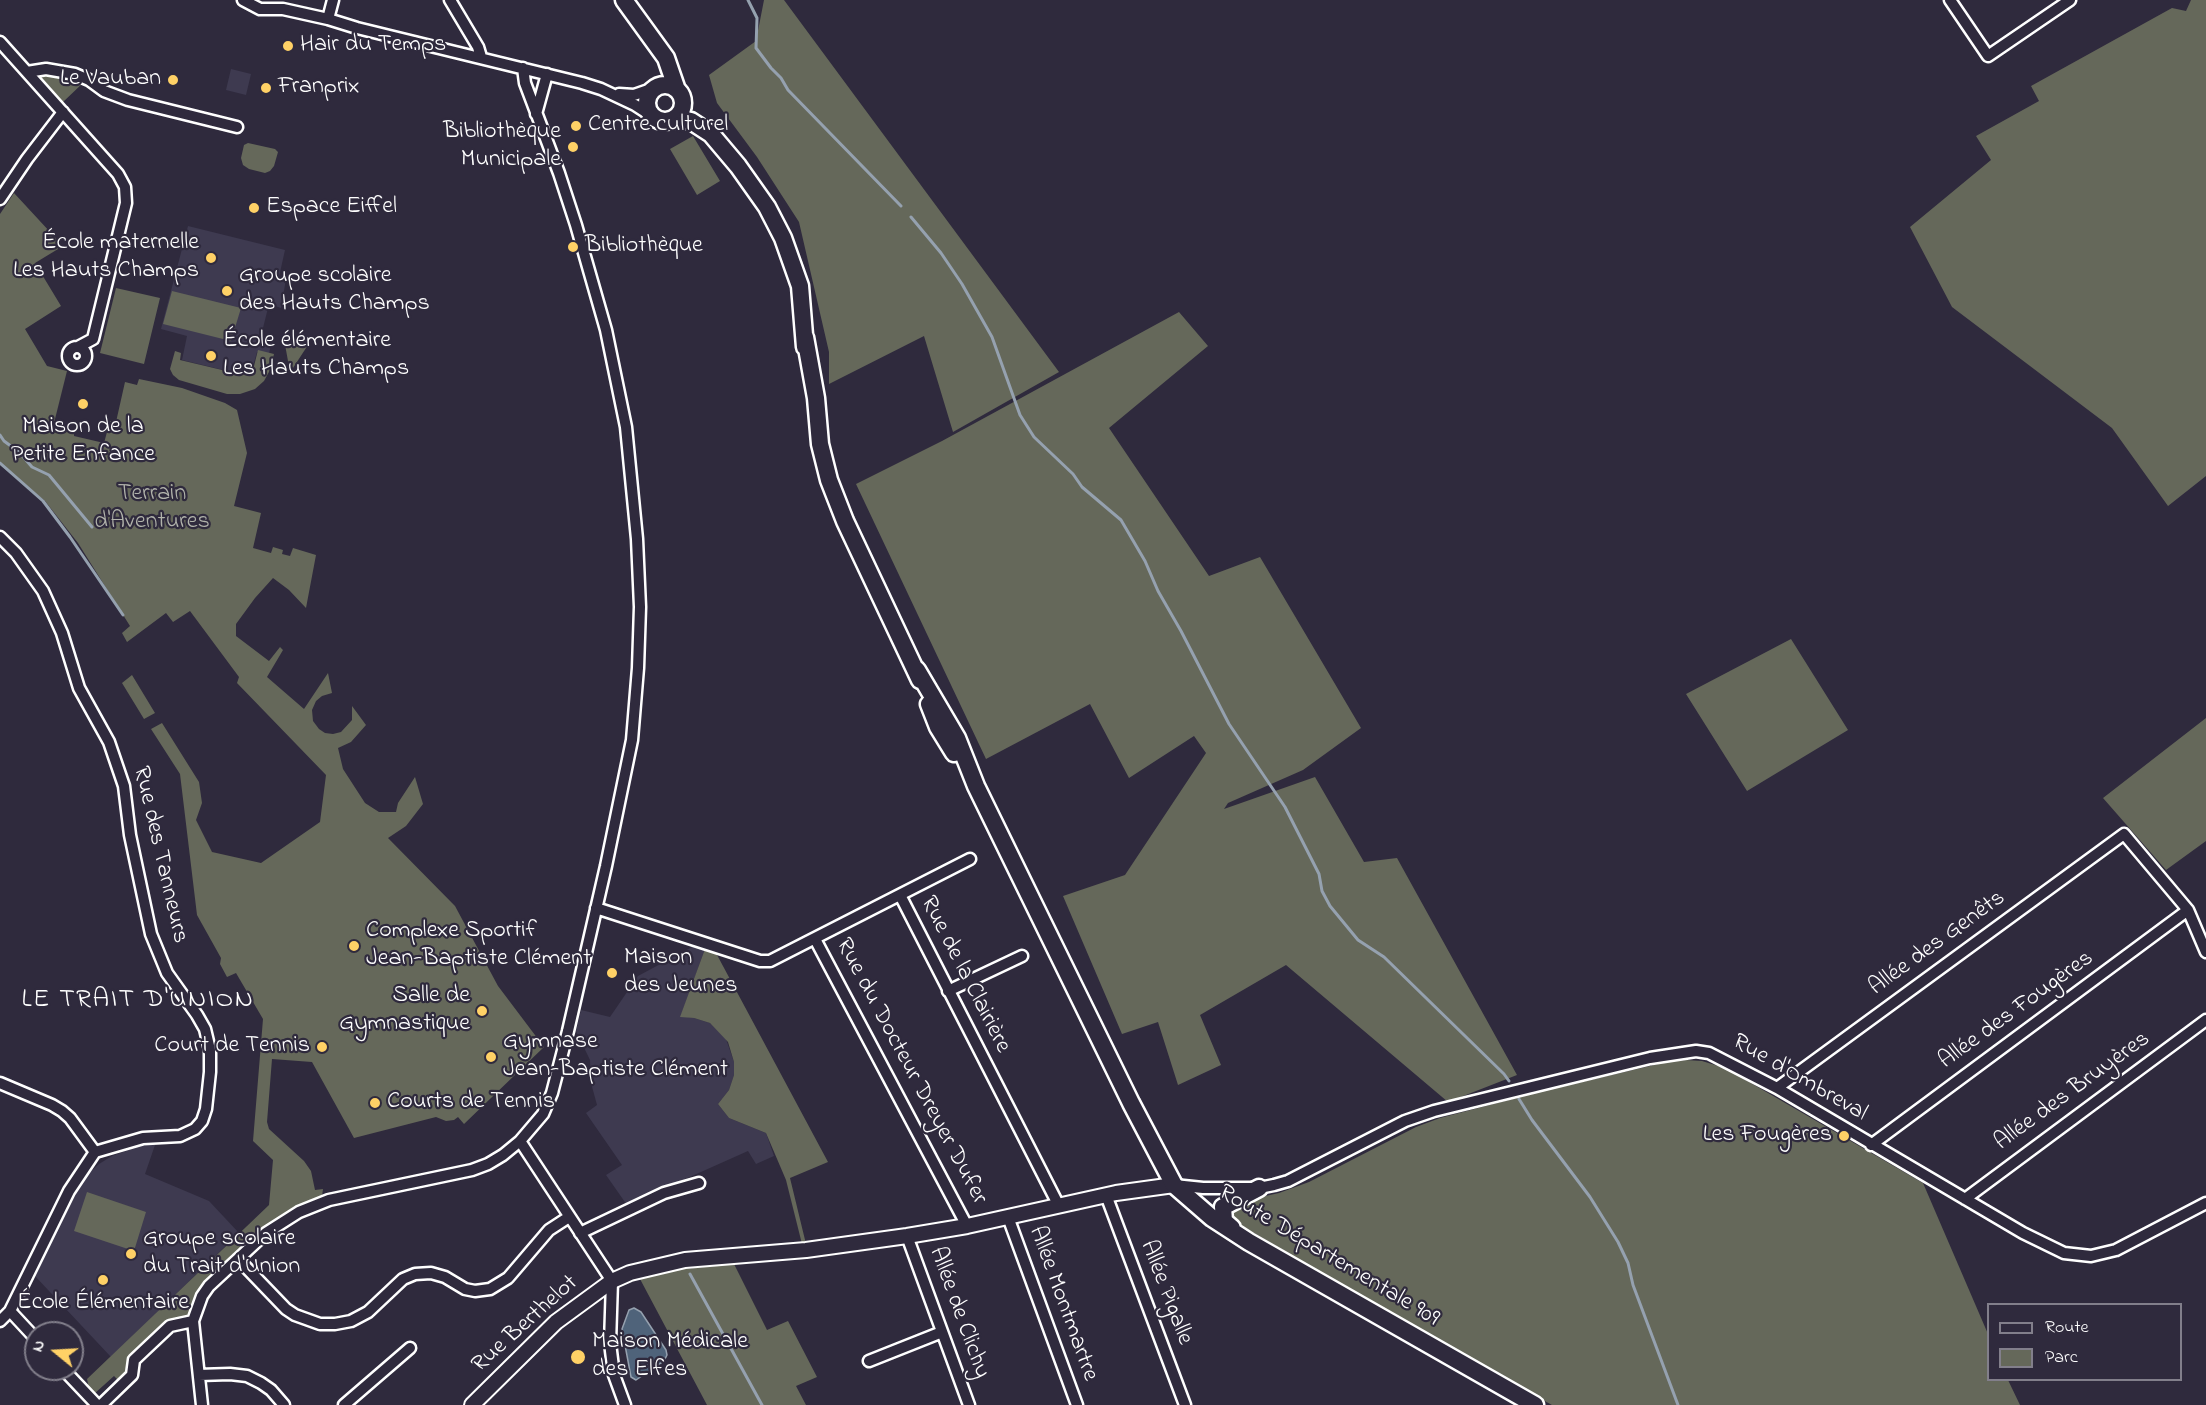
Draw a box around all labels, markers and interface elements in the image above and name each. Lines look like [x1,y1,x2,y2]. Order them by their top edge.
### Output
place label: Hair du Temps [300,32,446,60]
marker: Hair du Temps [281,39,295,53]
place label: Le Vauban [60,66,161,94]
marker: Le Vauban [166,73,180,87]
place label: Franprix [278,74,359,102]
marker: Franprix [259,81,273,95]
place label: Centre culturel [588,112,728,140]
place label: Bibliothèque Municipale [443,119,561,175]
marker: Centre culturel [569,119,583,133]
marker: Bibliothèque Municipale [566,140,580,154]
place label: Espace Eiffel [266,194,397,222]
marker: Espace Eiffel [247,201,261,215]
place label: École maternelle Les Hauts Champs [13,230,199,286]
place label: Bibliothèque [585,233,703,261]
marker: Bibliothèque [566,240,580,254]
marker: École maternelle Les Hauts Champs [204,251,218,265]
place label: Groupe scolaire des Hauts Champs [239,263,430,319]
marker: Groupe scolaire des Hauts Champs [220,284,234,298]
place label: École élémentaire Les Hauts Champs [223,328,409,384]
marker: École élémentaire Les Hauts Champs [204,349,218,363]
marker: Maison de la Petite Enfance [76,397,90,411]
place label: Maison de la Petite Enfance [11,414,155,470]
park label: Terrain d'Aventures [94,481,210,537]
street label: Rue des Tanneurs [125,764,193,946]
street label: Allée des Genêts [1864,885,2012,1003]
street label: Rue de la Clairière [912,892,1016,1058]
place label: Complexe Sportif Jean-Baptiste Clément [366,918,591,974]
street label: Rue du Docteur Dreyer Dufer [827,934,993,1210]
marker: Complexe Sportif Jean-Baptiste Clément [347,939,361,953]
place label: Maison des Jeunes [624,945,737,1001]
street label: Allée des Fougères [1934,945,2100,1077]
marker: Maison des Jeunes [605,966,619,980]
place label: Salle de Gymnastique [339,983,470,1039]
district label: LE TRAIT D'UNION [22,986,254,1018]
marker: Salle de Gymnastique [475,1004,489,1018]
street label: Allée des Bruyères [1990,1026,2156,1158]
place label: Gymnase Jean-Baptiste Clément [503,1029,728,1085]
street label: Rue d'Ombreval [1726,1029,1872,1129]
place label: Court de Tennis [154,1033,310,1061]
marker: Court de Tennis [315,1040,329,1054]
marker: Gymnase Jean-Baptiste Clément [484,1050,498,1064]
place label: Courts de Tennis [387,1089,555,1117]
marker: Courts de Tennis [368,1096,382,1110]
place label: Les Fougères [1703,1122,1832,1150]
marker: Les Fougères [1837,1129,1851,1143]
street label: Route Départementale 909 [1212,1180,1444,1334]
street label: Allée Montmartre [1021,1223,1103,1385]
place label: Groupe scolaire du Trait d'Union [143,1226,300,1282]
street label: Allée Pigalle [1132,1237,1198,1349]
street label: Allée de Clichy [921,1243,995,1383]
marker: Groupe scolaire du Trait d'Union [124,1247,138,1261]
street label: Rue Berthelot [467,1270,585,1380]
marker: École Élémentaire [96,1273,110,1287]
place label: École Élémentaire [17,1290,189,1318]
legend [1987,1303,2182,1381]
text: Route [2045,1315,2089,1341]
north arrow [24,1321,84,1381]
place label: Maison Médicale des Elfes [592,1329,748,1385]
text: N [26,1337,52,1355]
text: Parc [2045,1345,2078,1371]
marker: Maison Médicale des Elfes [569,1348,587,1366]

